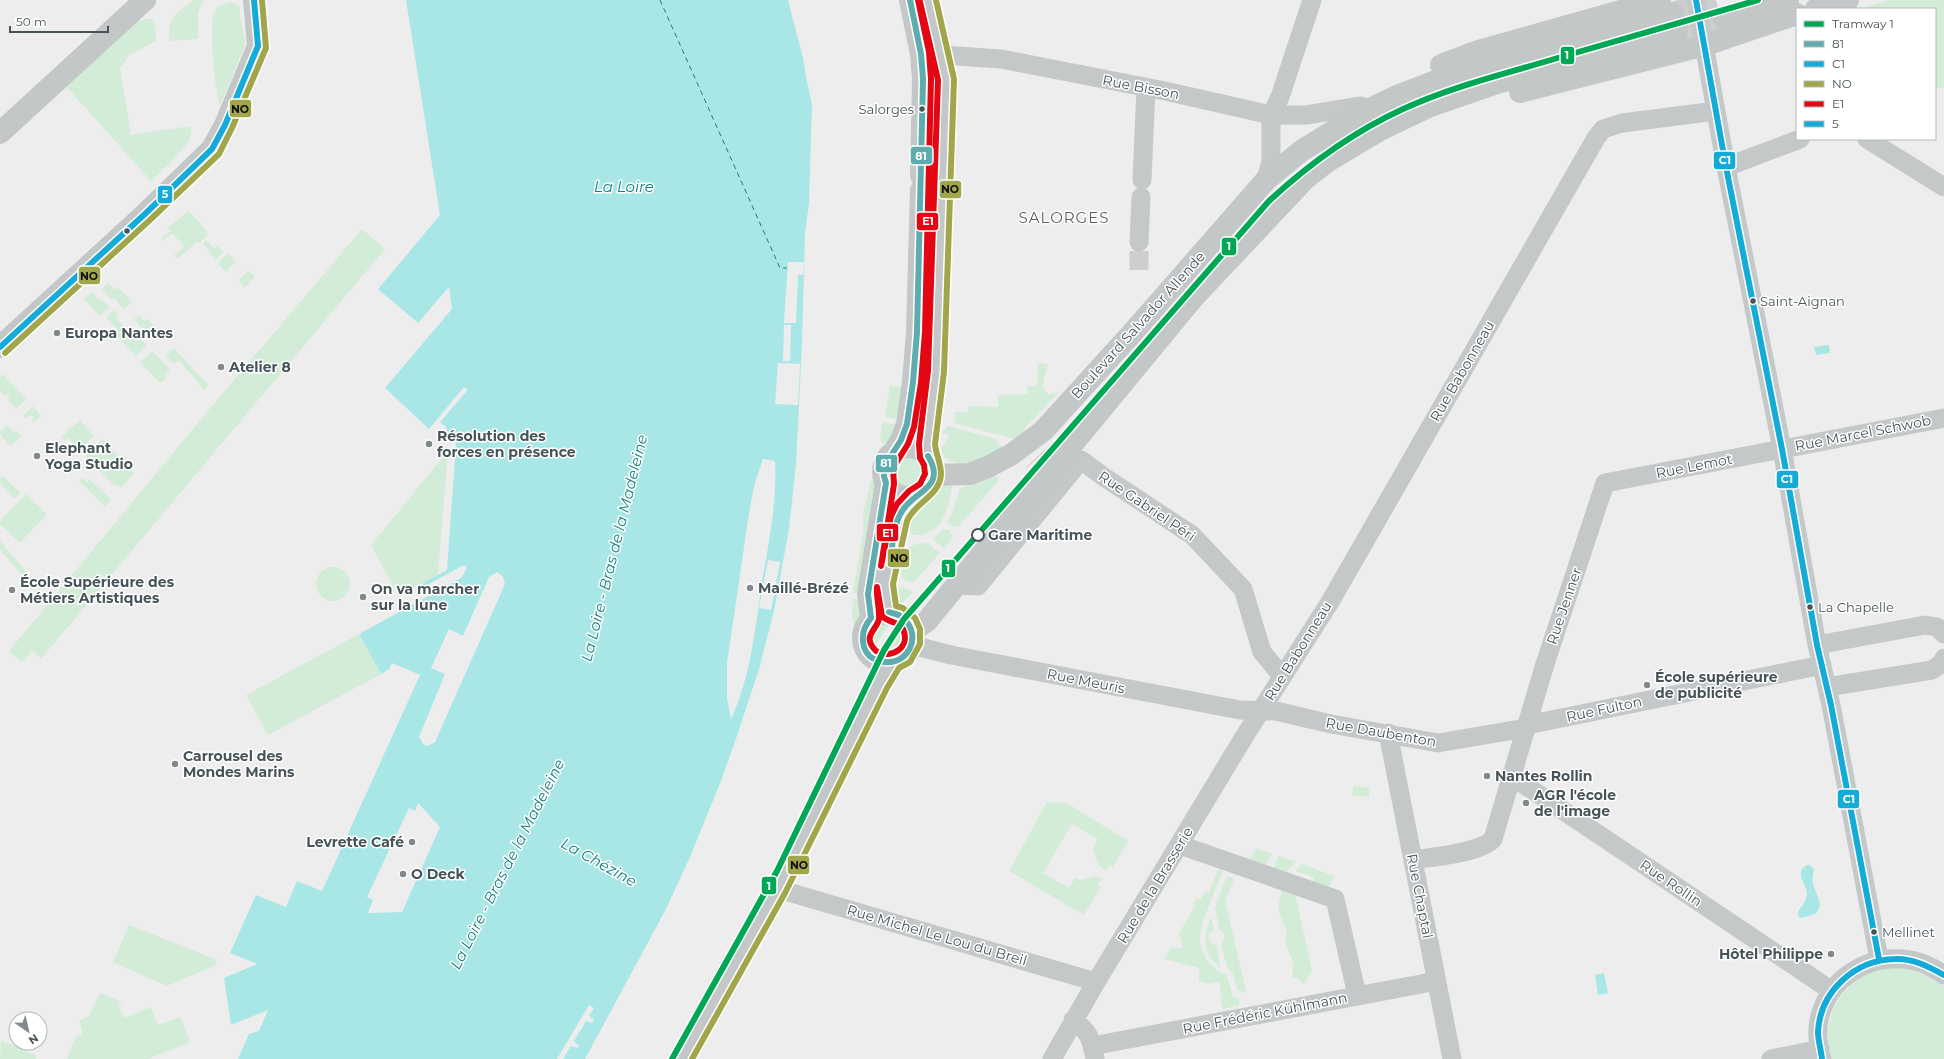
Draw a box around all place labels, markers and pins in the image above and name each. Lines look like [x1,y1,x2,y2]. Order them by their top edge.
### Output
place label: Salorges [859,101,914,117]
marker: Salorges [917,104,927,114]
unlabelled marker [122,226,132,236]
place label: Saint-Aignan [1760,293,1845,309]
marker: Saint-Aignan [1748,296,1758,306]
place label: Europa Nantes [65,324,173,342]
marker: Europa Nantes [52,328,62,338]
place label: Atelier 8 [228,358,291,376]
marker: Atelier 8 [216,362,226,372]
place label: Résolution des forces en présence [437,427,576,461]
place label: Elephant Yoga Studio [44,439,133,473]
marker: Résolution des forces en présence [424,439,434,449]
marker: Elephant Yoga Studio [32,451,42,461]
place label: Gare Maritime [988,526,1092,544]
marker: Gare Maritime [971,528,985,542]
place label: École Supérieure des Métiers Artistiques [20,573,175,607]
place label: Maillé-Brézé [758,579,849,597]
place label: On va marcher sur la lune [371,580,479,614]
marker: Maillé-Brézé [745,583,755,593]
marker: École Supérieure des Métiers Artistiques [7,585,17,595]
marker: On va marcher sur la lune [358,592,368,602]
place label: La Chapelle [1818,599,1894,615]
marker: La Chapelle [1805,602,1815,612]
place label: École supérieure de publicité [1655,668,1778,702]
marker: École supérieure de publicité [1642,680,1652,690]
place label: Carrousel des Mondes Marins [183,747,295,781]
marker: Carrousel des Mondes Marins [170,759,180,769]
place label: Nantes Rollin [1495,767,1592,785]
marker: Nantes Rollin [1482,771,1492,781]
place label: AGR l'école de l'image [1533,786,1616,820]
marker: AGR l'école de l'image [1521,798,1531,808]
place label: Levrette Café [306,833,404,851]
marker: Levrette Café [407,837,417,847]
place label: O Deck [411,865,465,883]
marker: O Deck [398,869,408,879]
place label: Mellinet [1882,924,1935,940]
marker: Mellinet [1869,927,1879,937]
place label: Hôtel Philippe [1719,945,1823,963]
marker: Hôtel Philippe [1826,949,1836,959]

